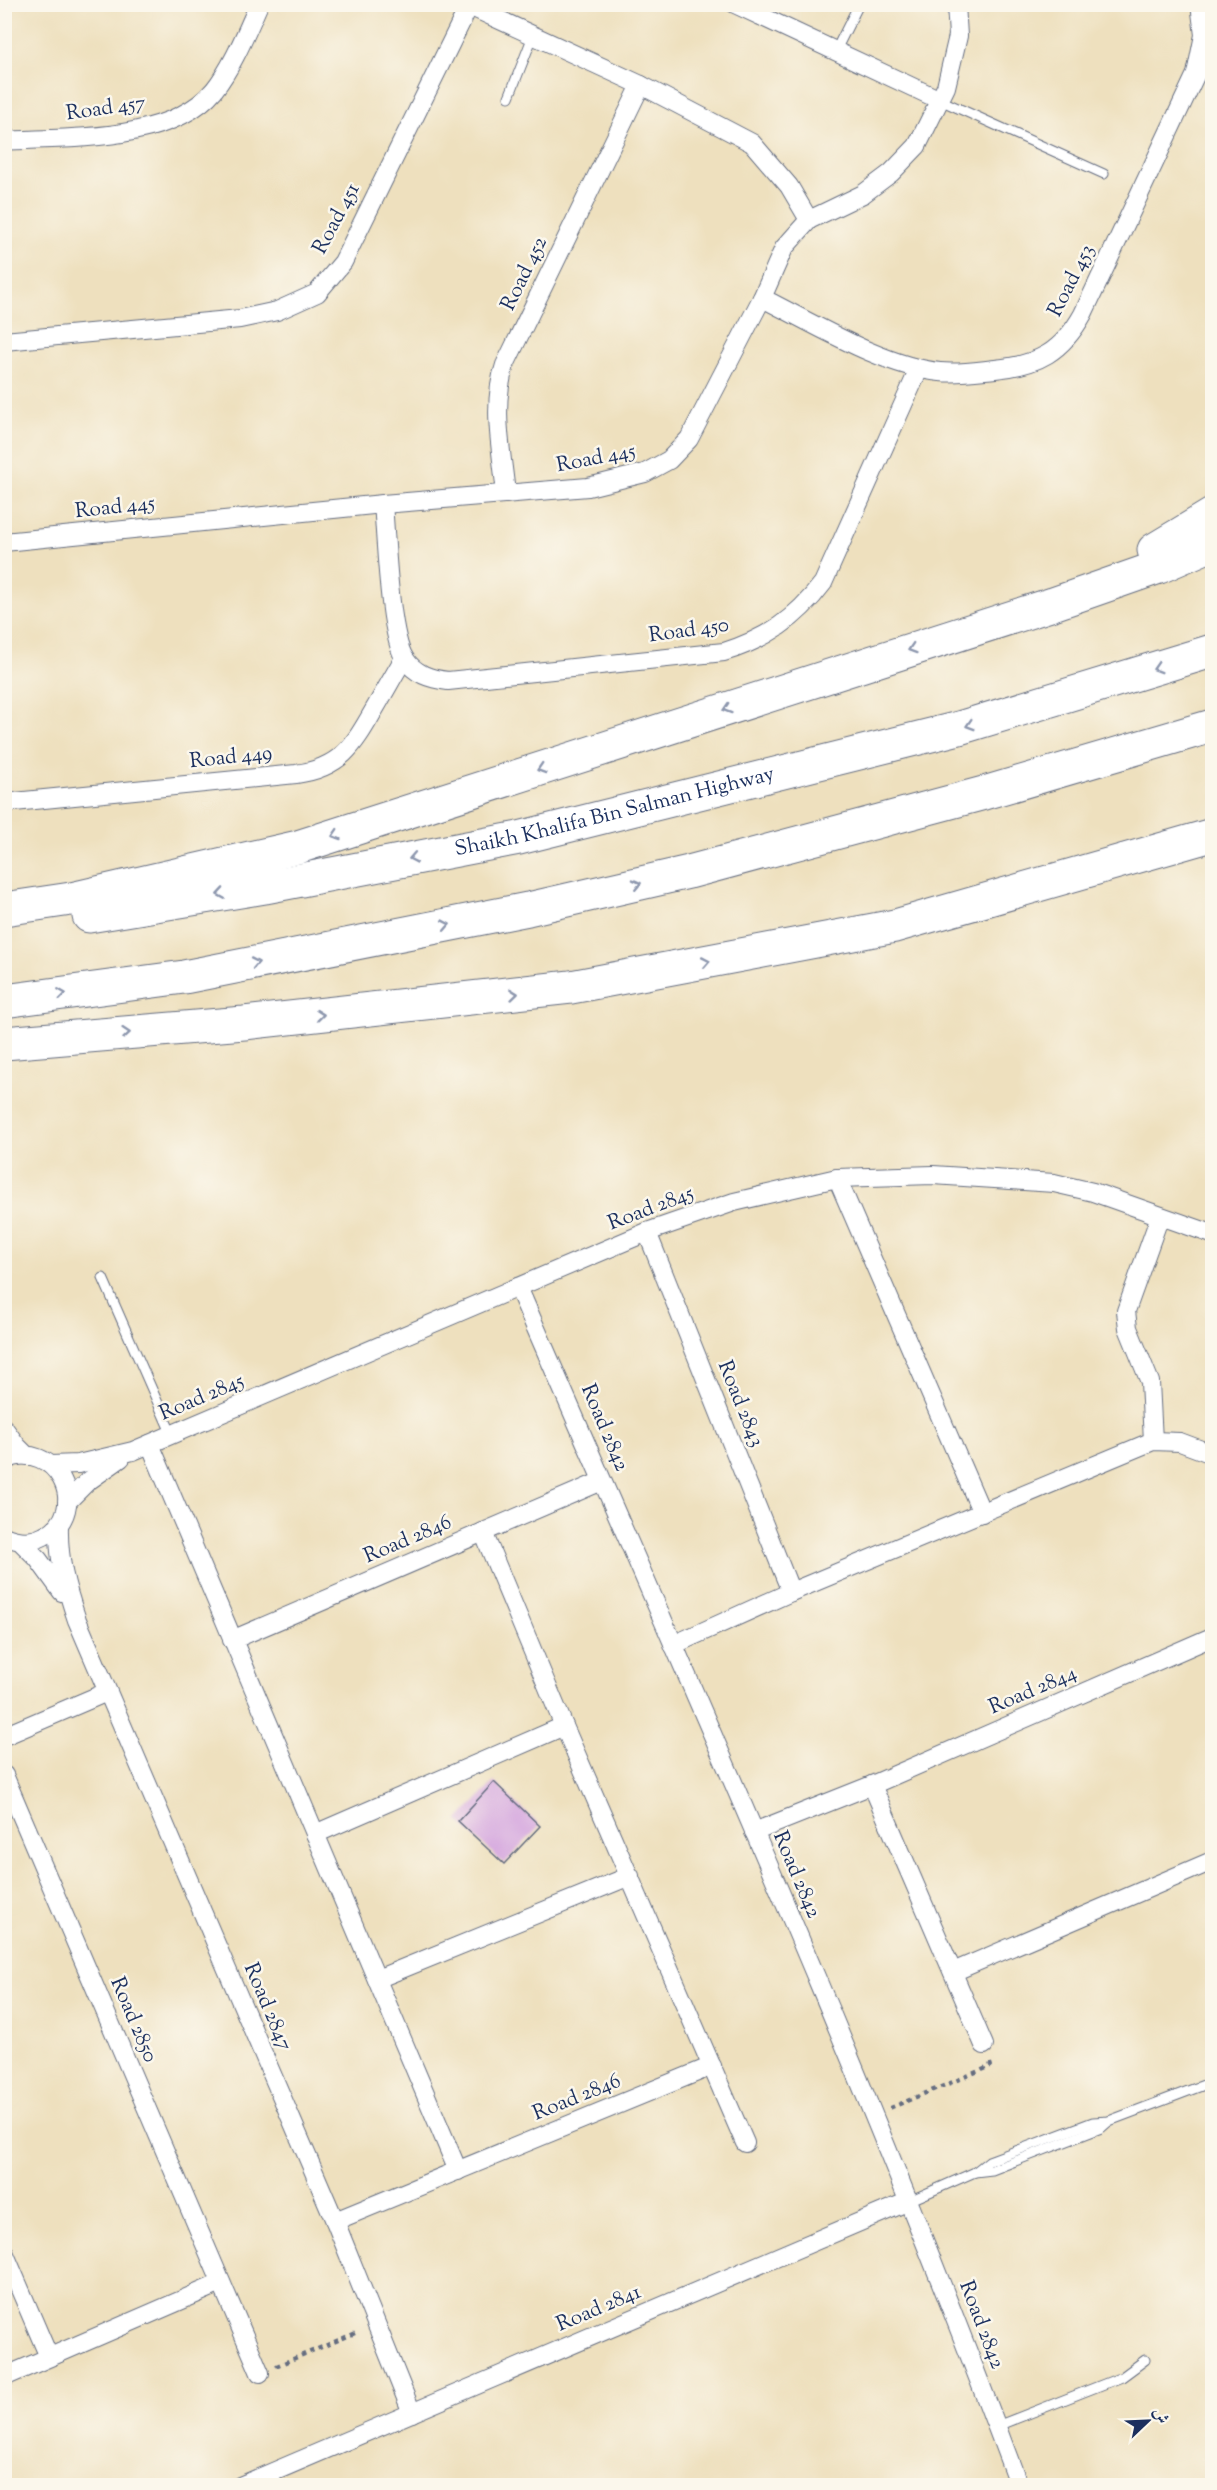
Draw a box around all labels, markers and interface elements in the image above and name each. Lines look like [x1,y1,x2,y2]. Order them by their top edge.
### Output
street label: Road 457 [64,89,148,129]
street label: Road 451 [306,178,368,260]
street label: Road 452 [494,232,556,316]
street label: Road 453 [1041,239,1103,323]
street label: Road 445 [554,437,638,481]
street label: Road 445 [74,489,156,527]
street label: Road 450 [647,611,731,651]
one-way arrow [907,642,918,654]
one-way arrow [1152,661,1163,673]
one-way arrow [722,702,733,714]
one-way arrow [965,718,976,730]
street label: Road 449 [188,739,274,777]
street label: Shaikh Khalifa Bin Salman Highway [452,760,778,865]
one-way arrow [536,762,547,774]
one-way arrow [331,828,342,840]
one-way arrow [408,851,418,864]
one-way arrow [632,878,642,891]
one-way arrow [217,888,226,900]
one-way arrow [441,919,451,932]
one-way arrow [700,956,710,969]
one-way arrow [250,957,260,970]
one-way arrow [58,988,67,1000]
one-way arrow [509,988,518,1000]
one-way arrow [315,1009,324,1021]
one-way arrow [121,1027,130,1040]
street label: Road 2845 [604,1179,698,1239]
street label: Road 2843 [709,1356,771,1452]
street label: Road 2845 [155,1367,249,1429]
street label: Road 2842 [572,1380,636,1476]
street label: Road 2846 [360,1508,456,1572]
street label: Road 2844 [984,1659,1082,1723]
street label: Road 2842 [764,1827,828,1923]
street label: Road 2847 [235,1958,299,2056]
street label: Road 2850 [102,1973,164,2067]
street label: Road 2846 [528,2067,626,2129]
street label: Road 2842 [950,2277,1012,2374]
street label: Road 2841 [552,2278,646,2340]
north arrow [1118,2391,1178,2451]
text: ش [1146,2404,1173,2428]

